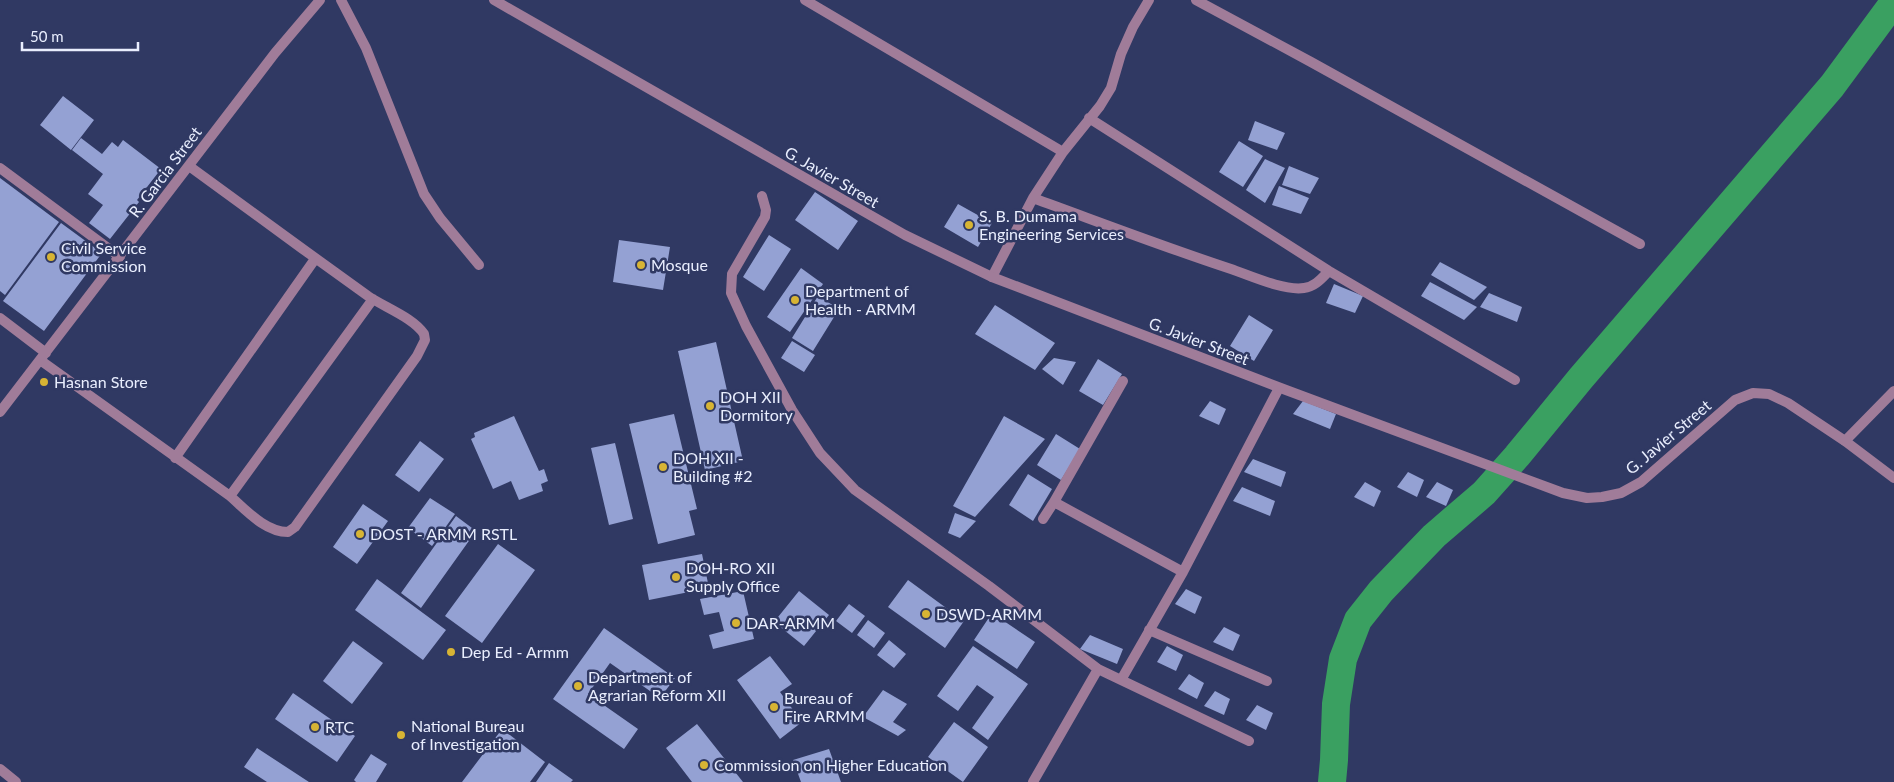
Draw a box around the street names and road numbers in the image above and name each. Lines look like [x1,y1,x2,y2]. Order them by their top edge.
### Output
street label: R. Garcia Street [124,122,205,221]
street label: G. Javier Street [782,142,883,211]
street label: G. Javier Street [1146,313,1252,368]
street label: G. Javier Street [1621,395,1714,478]

